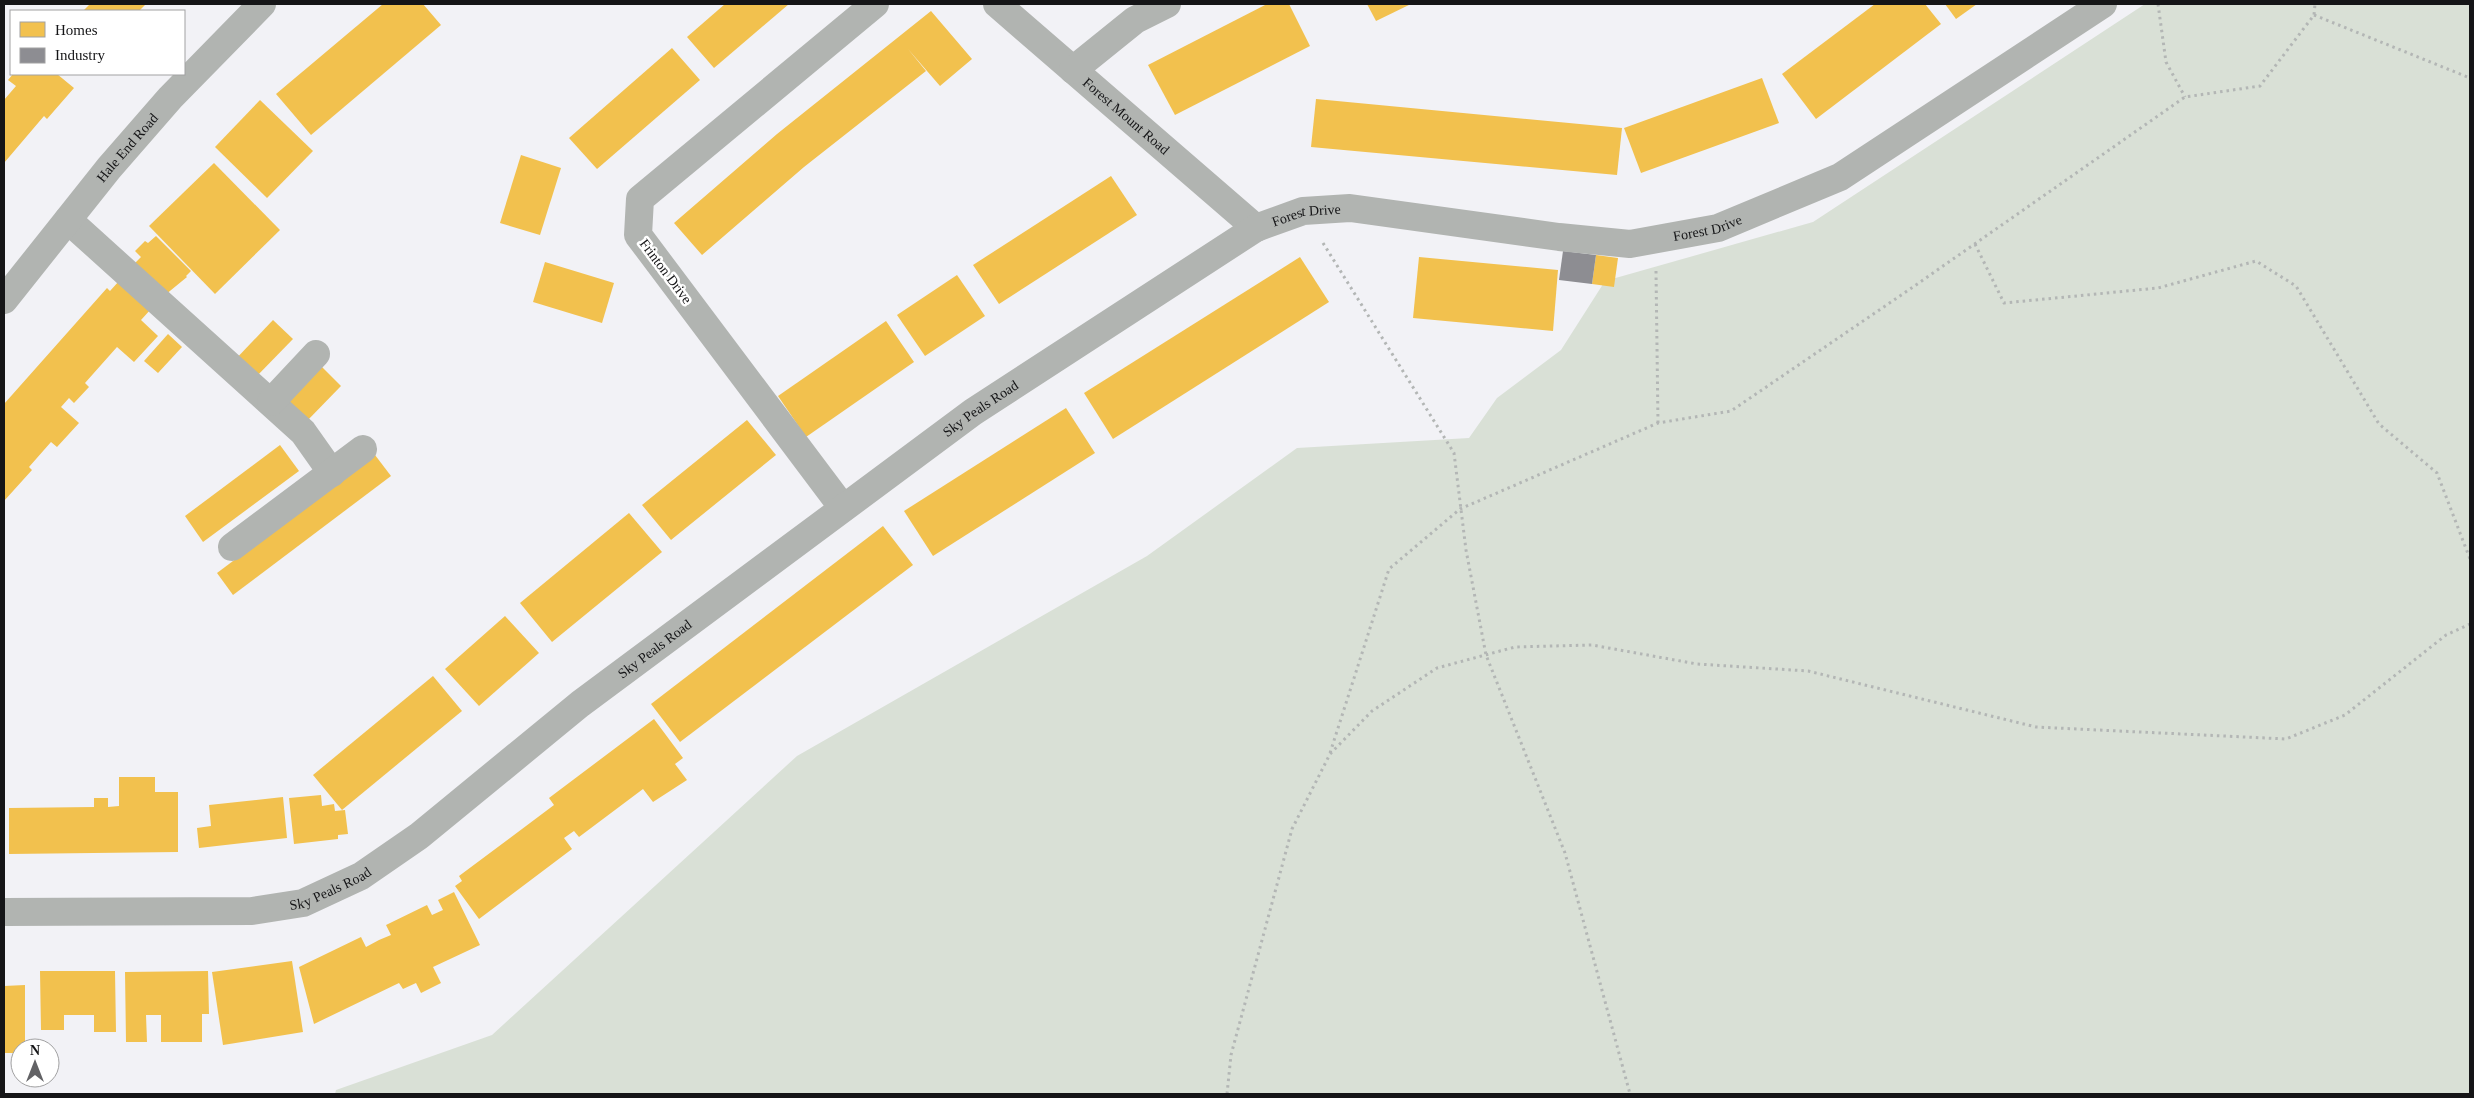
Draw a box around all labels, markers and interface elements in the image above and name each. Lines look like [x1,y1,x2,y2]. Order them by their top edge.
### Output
legend [10,10,185,75]
text: Homes [55,22,98,38]
text: Industry [55,47,105,63]
street label: Forest Mount Road [1080,75,1172,158]
street label: Hale End Road [94,111,161,185]
street label: Forest Drive [1270,202,1341,230]
street label: Forest Drive [1672,212,1744,244]
street label: Frinton Drive [637,236,695,306]
street label: Sky Peals Road [940,378,1021,440]
street label: Sky Peals Road [615,617,695,681]
street label: Sky Peals Road [288,864,374,913]
north arrow [10,1038,60,1088]
text: N [30,1043,40,1058]

